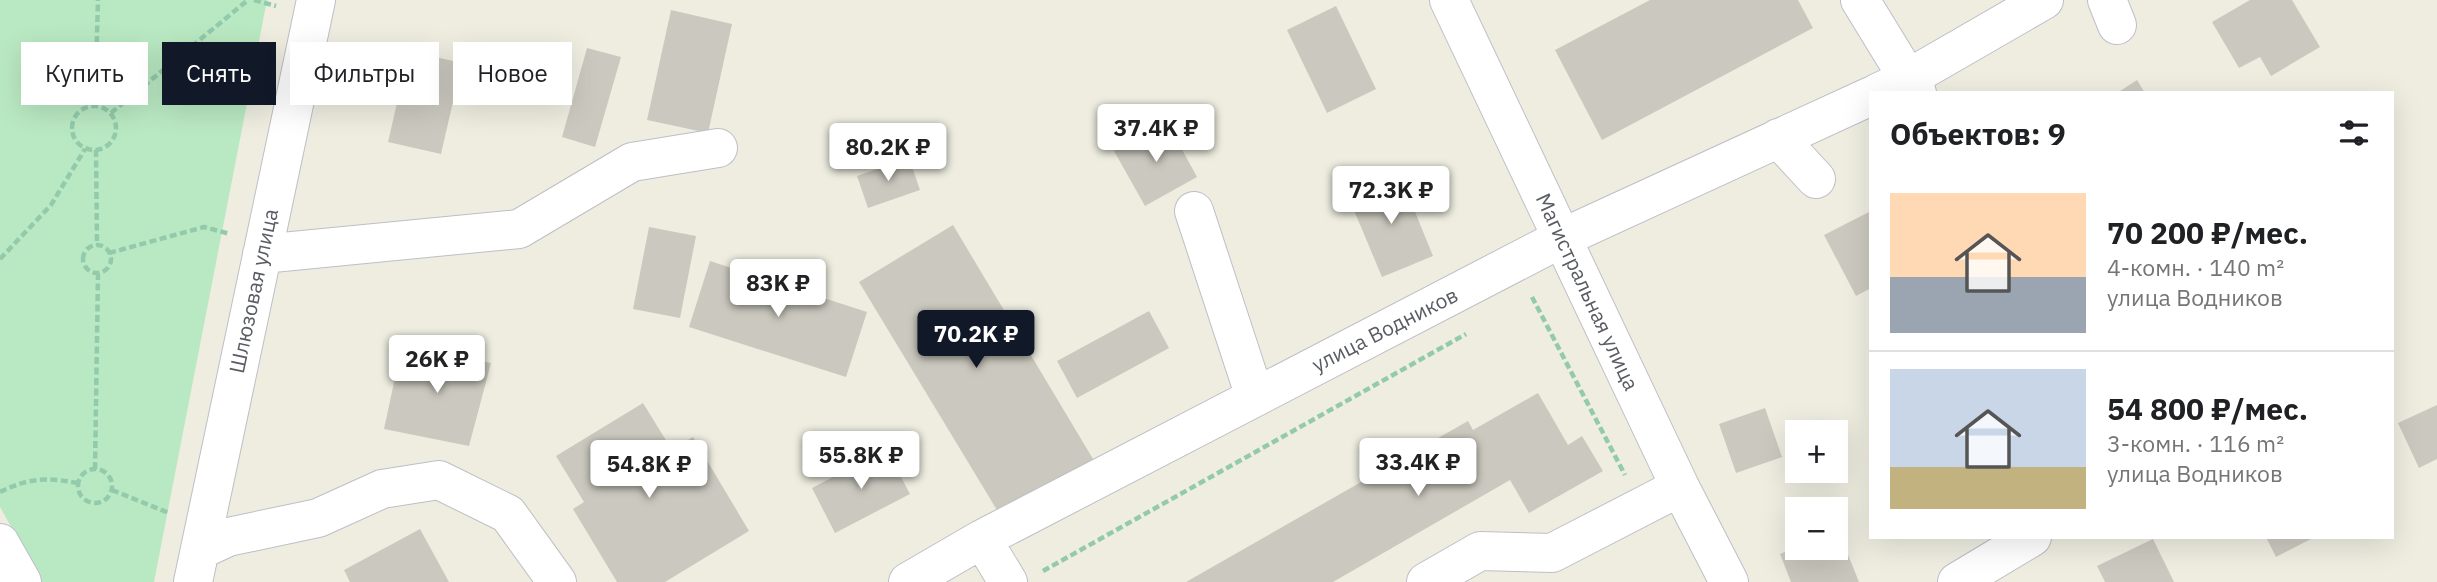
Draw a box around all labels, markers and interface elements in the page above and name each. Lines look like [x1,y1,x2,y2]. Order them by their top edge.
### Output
chip: Купить [21,42,148,105]
chip: Снять [162,42,276,105]
chip: Фильтры [290,42,439,105]
chip: Новое [453,42,572,105]
pin: 37.4K ₽ [1091,104,1221,164]
text: 37.4K ₽ [1113,112,1199,142]
text: Объектов: 9 [1890,114,2066,153]
icon: filters [2335,114,2373,152]
pin: 80.2K ₽ [823,124,953,183]
text: 80.2K ₽ [845,131,931,161]
pin: 72.3K ₽ [1326,166,1456,226]
text: 72.3K ₽ [1348,174,1434,204]
street label: Магистральная улица [1530,188,1646,395]
street label: Шлюзовая улица [222,206,284,376]
text: 70 200 ₽/мес. [2107,213,2308,252]
icon: home [1946,221,2030,305]
text: 4-комн. · 140 m² [2107,252,2284,282]
pin: 83K ₽ [729,260,827,319]
text: 83K ₽ [746,267,810,297]
street label: улица Водников [1307,280,1462,378]
text: улица Водников [2107,282,2283,312]
pin: 70.2K ₽ [911,310,1041,370]
text: 70.2K ₽ [933,318,1019,348]
pin: 26K ₽ [388,336,486,395]
text: 26K ₽ [405,343,469,373]
text: 54 800 ₽/мес. [2107,389,2308,428]
icon: home [1946,397,2030,481]
map controls [1785,420,1848,560]
button: + [1785,420,1848,483]
text: 3-комн. · 116 m² [2107,428,2284,458]
pin: 55.8K ₽ [796,432,926,491]
pin: 33.4K ₽ [1353,438,1483,498]
text: 55.8K ₽ [818,439,904,469]
pin: 54.8K ₽ [584,440,714,500]
text: 33.4K ₽ [1375,446,1461,476]
text: 54.8K ₽ [606,448,692,478]
text: улица Водников [2107,458,2283,488]
button: − [1785,497,1848,560]

